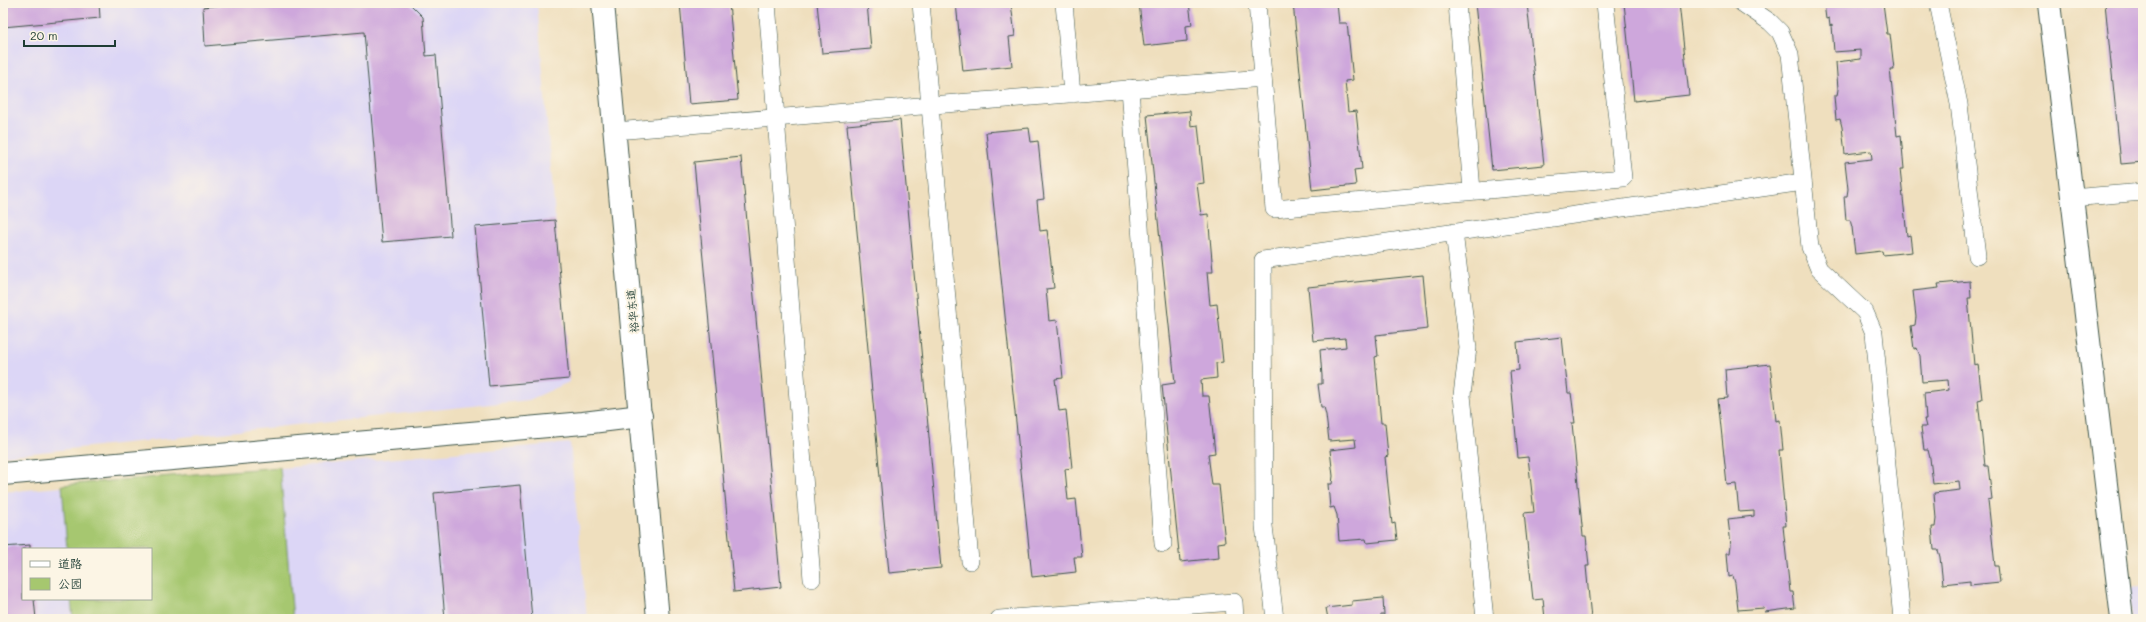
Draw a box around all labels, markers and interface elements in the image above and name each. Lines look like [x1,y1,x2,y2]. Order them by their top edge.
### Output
scale bar [24,22,115,48]
text: 20 m [30,27,58,43]
street label: 裕华东道 [623,288,641,334]
legend [22,548,152,600]
text: 道路 [58,555,82,571]
text: 公园 [58,575,82,591]

